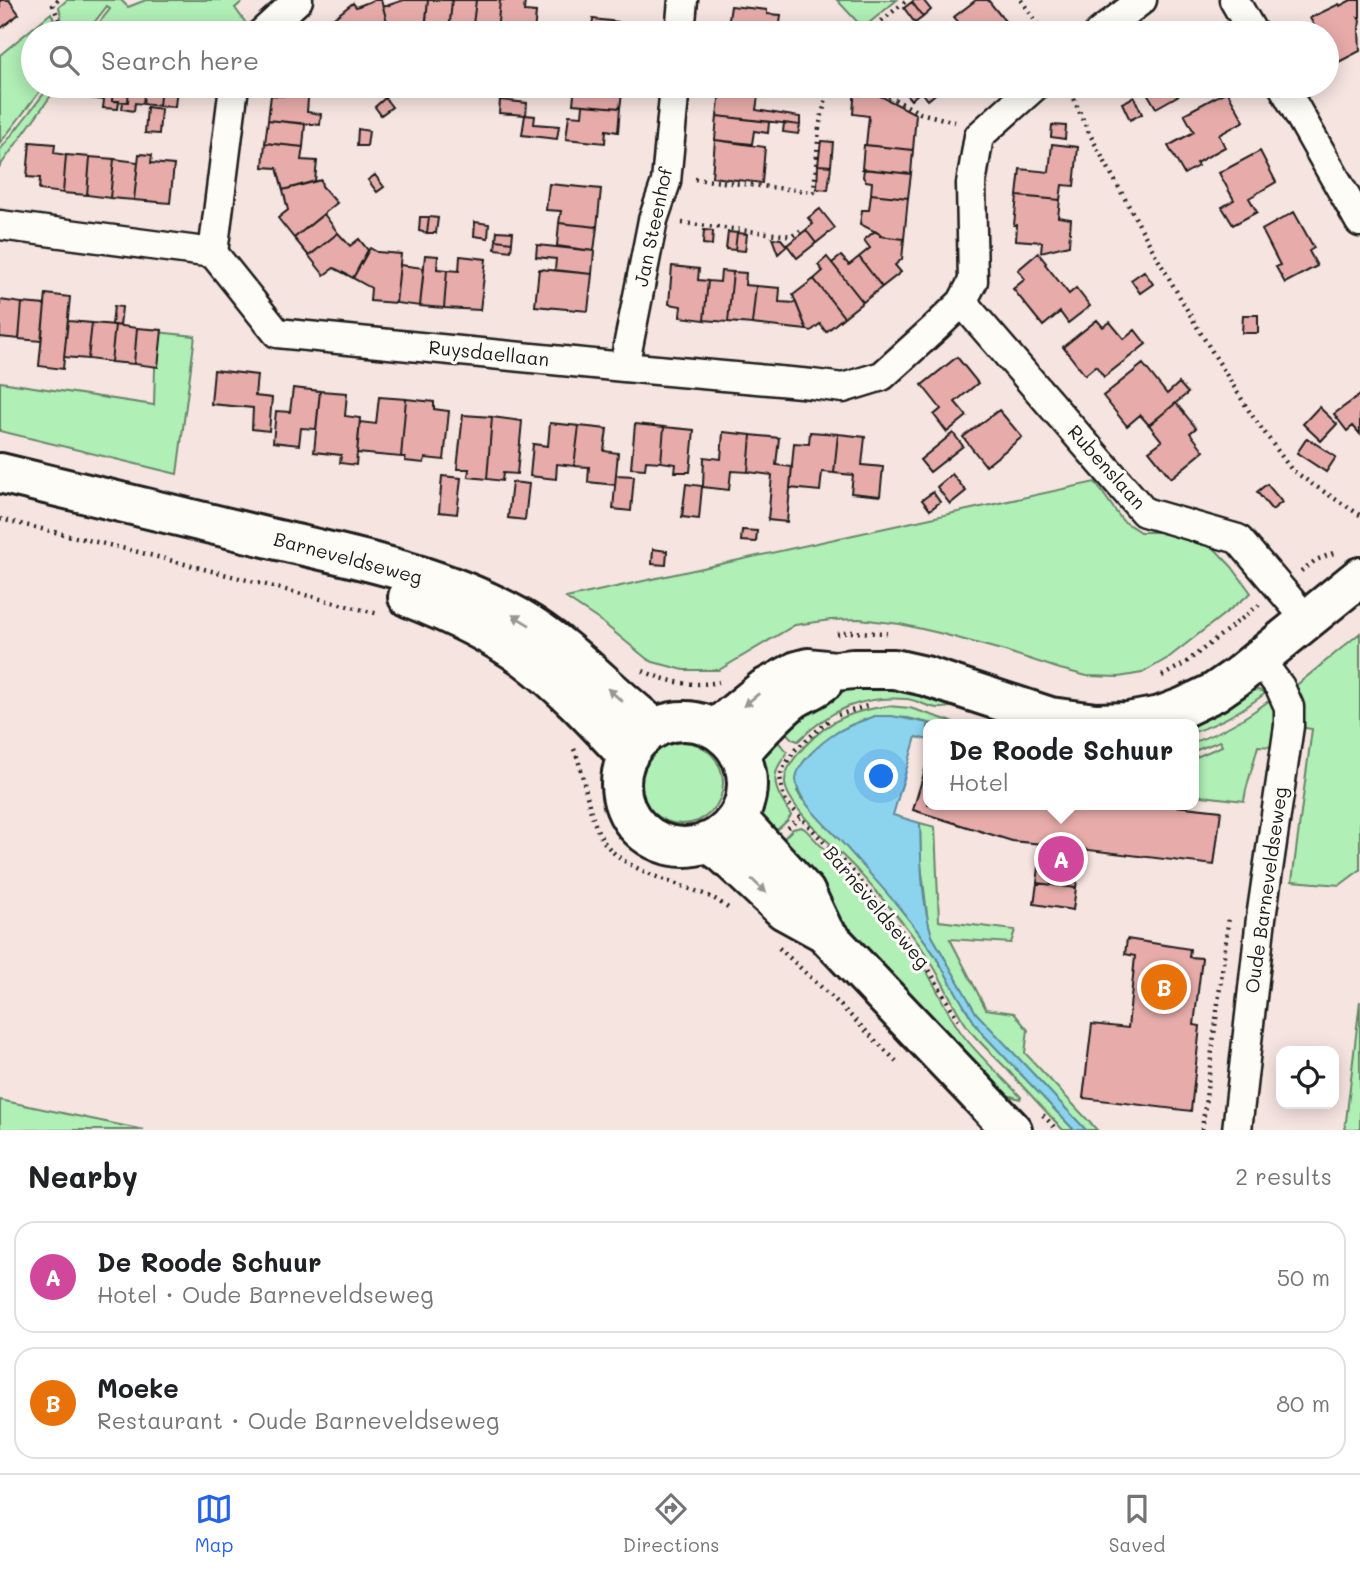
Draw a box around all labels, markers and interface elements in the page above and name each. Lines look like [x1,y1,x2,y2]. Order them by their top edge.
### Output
search box [21,21,1339,98]
icon: search [45,41,83,79]
text: Search here [101,43,259,77]
street label: Jan Steenhof [628,164,677,289]
street label: Ruysdaellaan [428,334,551,371]
street label: Rubenslaan [1063,419,1152,514]
street label: Barneveldseweg [271,526,425,589]
one-way arrow [512,614,531,627]
one-way arrow [606,687,624,703]
one-way arrow [742,692,760,707]
popup [923,719,1199,810]
text: De Roode Schuur [949,733,1173,767]
your location [864,759,898,793]
text: Hotel [949,767,1009,797]
street label: Oude Barneveldseweg [1239,785,1292,995]
pin: A [1038,833,1084,885]
street label: Barneveldseweg [819,840,936,973]
one-way arrow [750,878,767,894]
pin: B [1141,961,1187,1013]
map controls [1276,1046,1339,1109]
button: locate [1276,1046,1339,1109]
text: Nearby [28,1156,138,1196]
text: 2 results [1235,1161,1332,1191]
text: De Roode Schuur [97,1245,322,1279]
text: A [45,1262,61,1292]
text: 50 m [1277,1262,1330,1292]
text: Hotel · Oude Barneveldseweg [97,1279,434,1309]
text: Moeke [97,1371,179,1405]
text: B [45,1388,61,1418]
text: 80 m [1276,1388,1330,1418]
text: Restaurant · Oude Barneveldseweg [97,1405,499,1435]
tab: Map [195,1490,233,1557]
tab: Directions [623,1490,719,1557]
tab: Saved [1109,1490,1165,1557]

